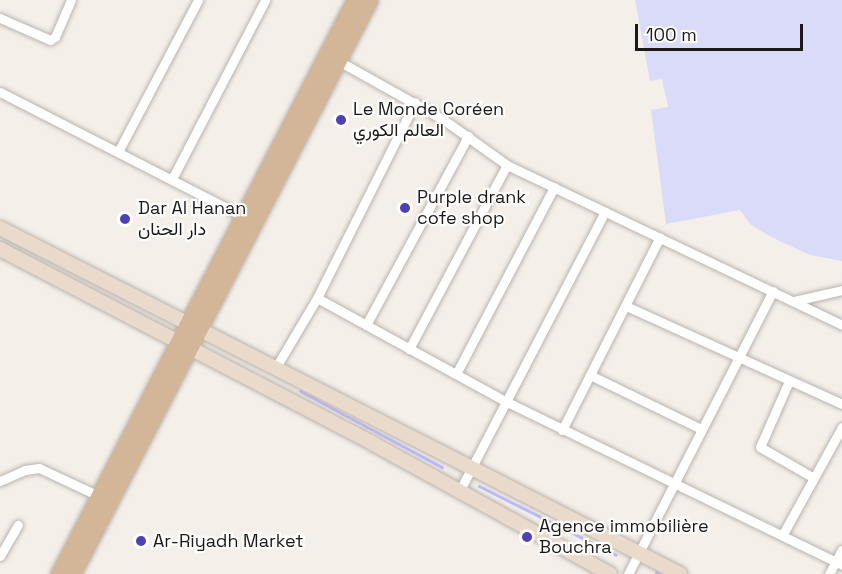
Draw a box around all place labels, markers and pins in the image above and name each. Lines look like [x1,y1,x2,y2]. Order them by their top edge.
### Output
place label: Le Monde Coréen العالم الكوري [353,99,504,142]
marker: Le Monde Coréen العالم الكوري [334,113,348,127]
place label: Purple drank cofe shop [417,187,526,230]
place label: Dar Al Hanan دار الحنان [138,198,247,240]
marker: Purple drank cofe shop [398,201,412,215]
marker: Dar Al Hanan دار الحنان [116,210,134,228]
place label: Agence immobilière Bouchra [539,516,709,558]
place label: Ar-Riyadh Market [153,530,304,552]
marker: Agence immobilière Bouchra [520,530,534,544]
marker: Ar-Riyadh Market [134,534,148,548]

